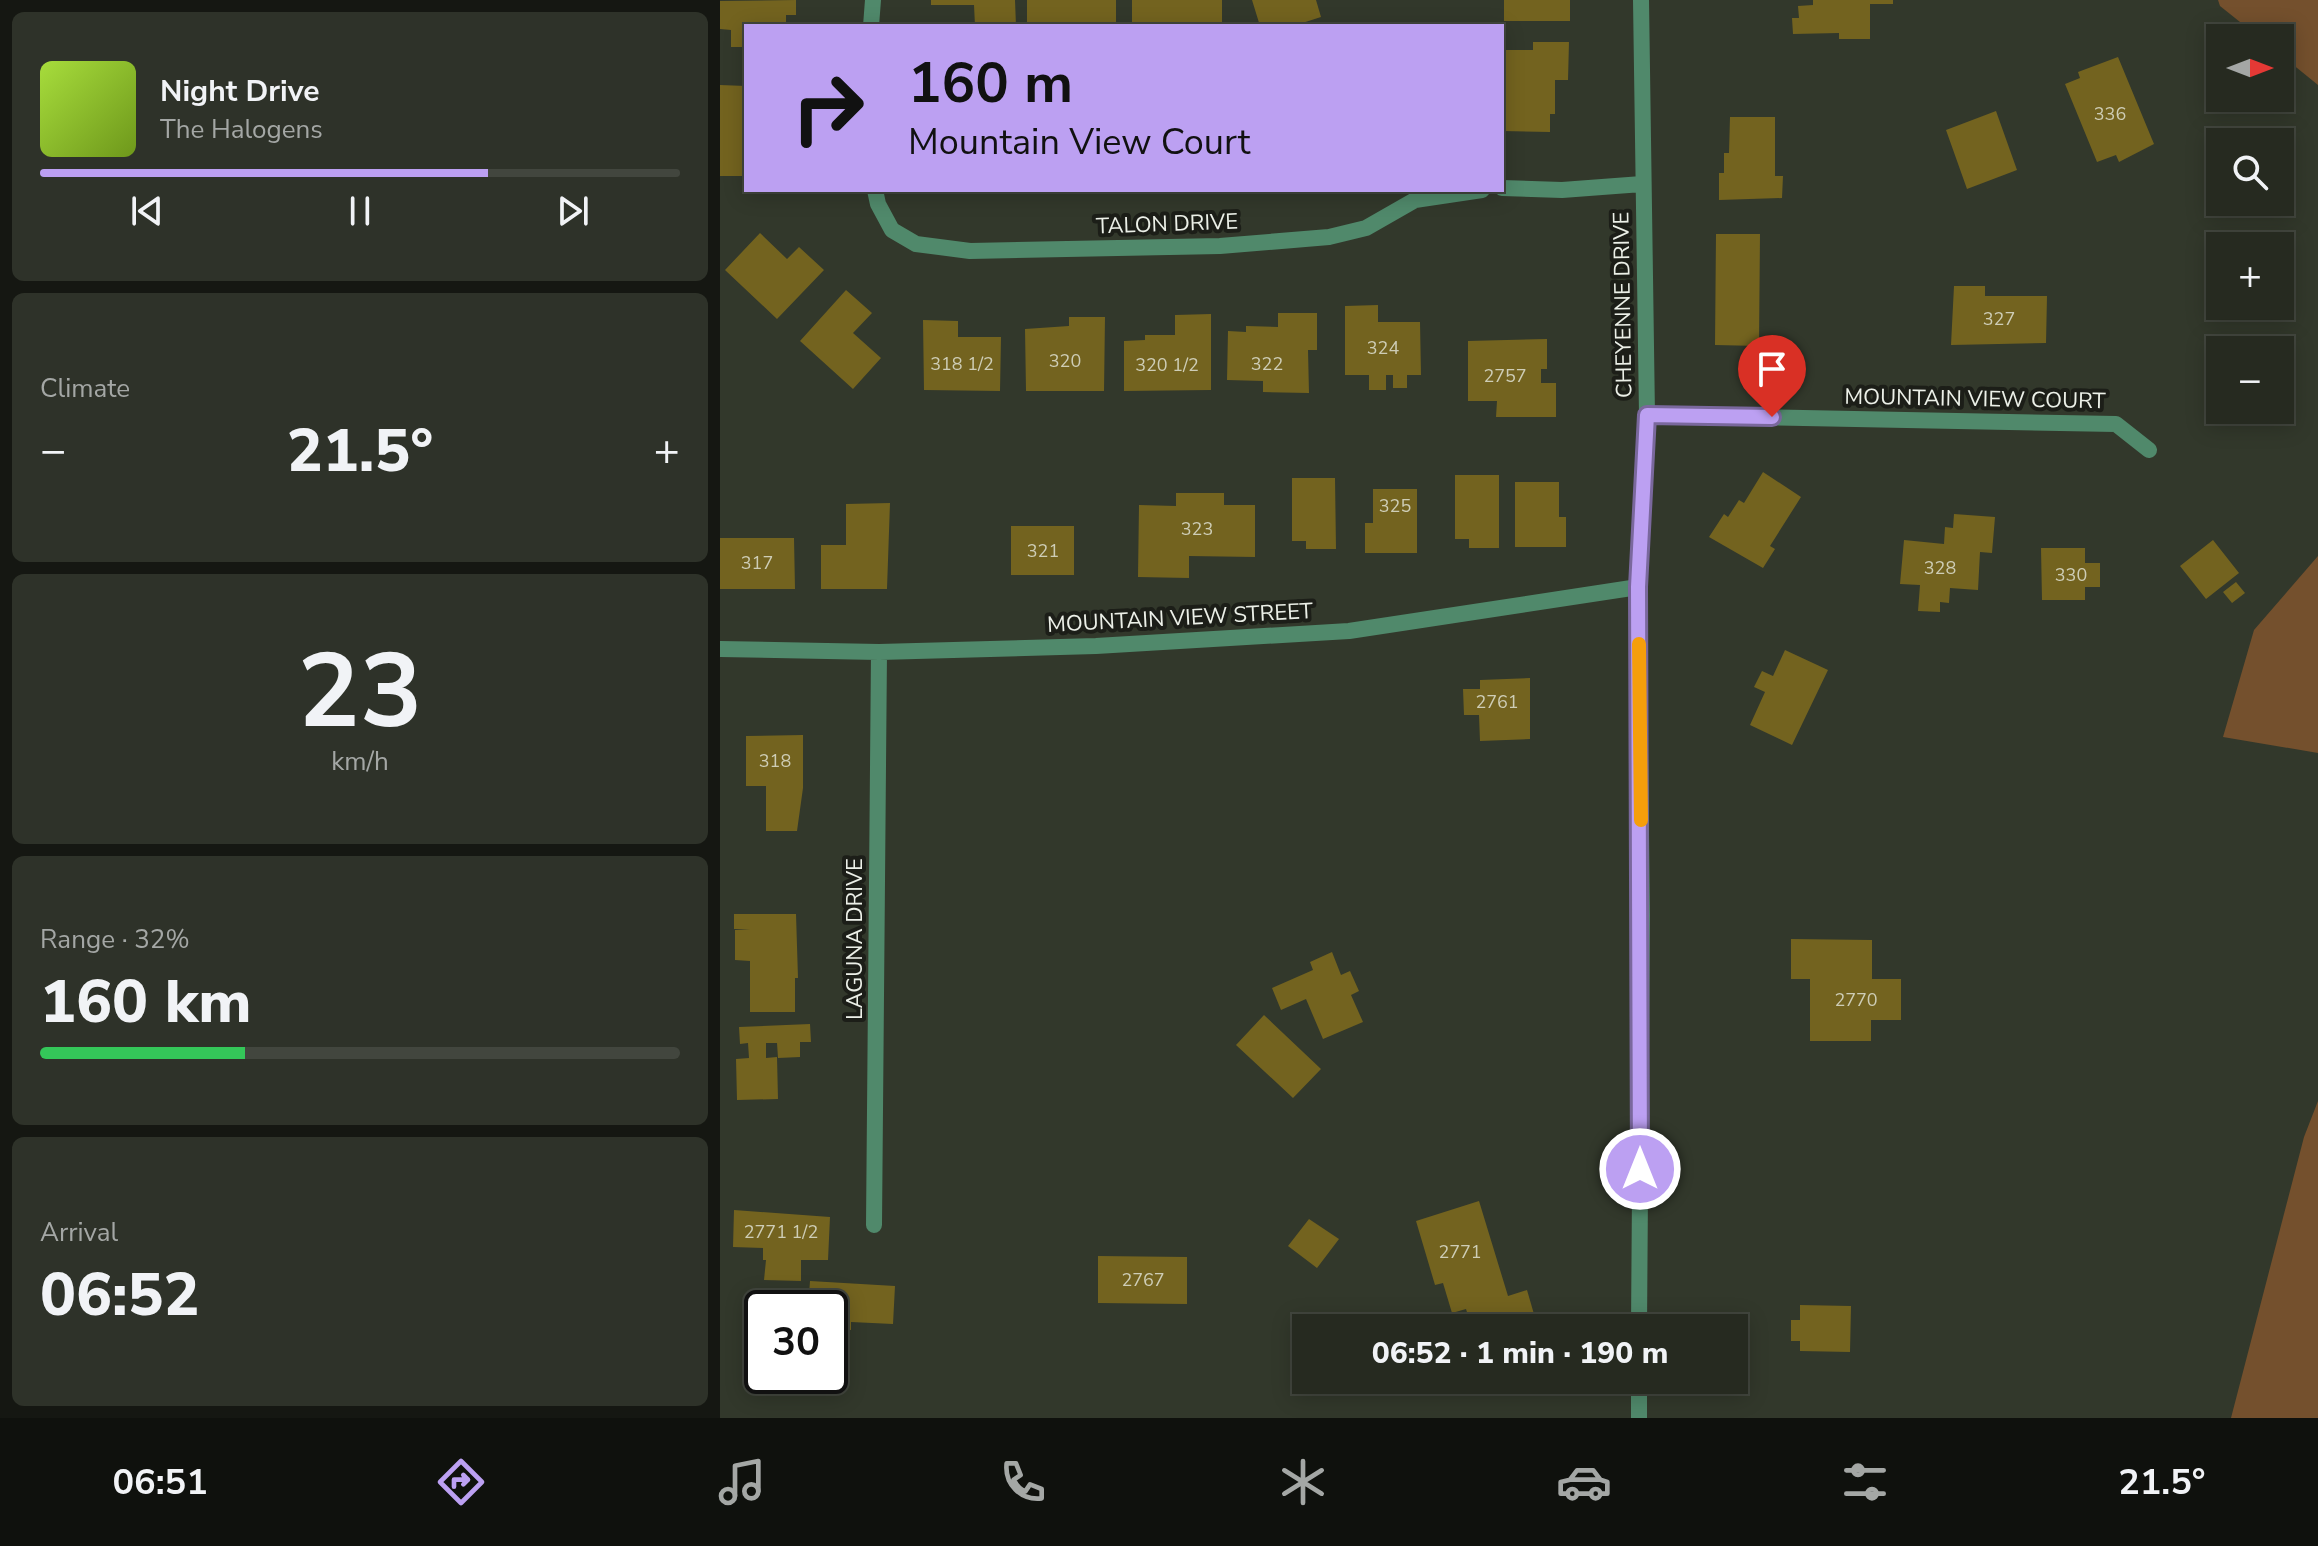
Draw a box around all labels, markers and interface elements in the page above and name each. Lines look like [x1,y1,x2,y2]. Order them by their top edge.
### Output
north arrow [2206,24,2294,112]
map controls [2206,24,2294,424]
text: 160 m [908,45,1073,122]
icon: right [776,56,880,160]
text: Night Drive [160,71,319,112]
house number: 336 [2094,102,2126,126]
text: The Halogens [160,112,323,147]
text: Mountain View Court [908,118,1250,167]
button: search [2206,128,2294,216]
icon: previous [125,189,169,233]
icon: pause [338,189,382,233]
icon: next [551,189,595,233]
street label: TALON DRIVE [1095,207,1239,241]
street label: CHEYENNE DRIVE [1606,212,1640,398]
button: + [2206,232,2294,320]
house number: 327 [1983,307,2015,331]
pin [1738,335,1806,417]
house number: 324 [1367,336,1399,360]
button: − [2206,336,2294,424]
icon: arrive [1750,347,1794,391]
house number: 320 [1049,349,1081,373]
house number: 318 1/2 [930,352,994,376]
house number: 322 [1251,352,1283,376]
house number: 320 1/2 [1135,353,1199,377]
house number: 2757 [1483,364,1527,388]
text: Climate [40,371,130,406]
street label: MOUNTAIN VIEW COURT [1844,382,2107,416]
text: 21.5° [287,410,433,492]
text: − [40,421,66,481]
text: + [654,421,680,481]
house number: 325 [1379,494,1411,518]
house number: 323 [1181,517,1213,541]
house number: 321 [1027,539,1059,563]
house number: 317 [741,551,773,575]
house number: 328 [1924,556,1956,580]
house number: 330 [2055,563,2087,587]
street label: MOUNTAIN VIEW STREET [1046,596,1314,640]
text: 23 [298,621,422,763]
house number: 2761 [1475,690,1519,714]
text: km/h [331,744,389,779]
house number: 318 [759,749,791,773]
street label: LAGUNA DRIVE [840,858,870,1020]
text: Range · 32% [40,922,190,957]
text: 160 km [40,961,252,1043]
house number: 2770 [1834,988,1878,1012]
position arrow [1598,1127,1682,1211]
text: Arrival [40,1215,118,1250]
house number: 2771 1/2 [744,1220,818,1244]
house number: 2771 [1438,1240,1482,1264]
text: 06:52 [40,1254,200,1336]
house number: 2767 [1121,1268,1165,1292]
speed limit sign: 30 [744,1290,848,1394]
text: 06:52 · 1 min · 190 m [1372,1333,1668,1374]
icon: directions [433,1454,489,1510]
icon: music [714,1454,770,1510]
icon: phone [995,1454,1051,1510]
icon: climate [1275,1454,1331,1510]
icon: car [1556,1454,1612,1510]
icon: filters [1837,1454,1893,1510]
text: 06:51 [112,1458,208,1507]
text: 21.5° [2118,1458,2206,1507]

